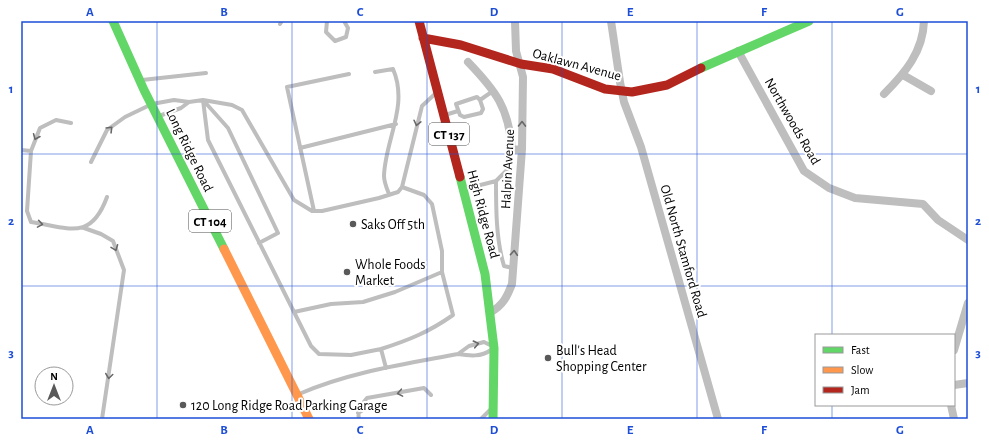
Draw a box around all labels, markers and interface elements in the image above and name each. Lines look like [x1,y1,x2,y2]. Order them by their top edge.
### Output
text: A [86,6,94,19]
text: B [220,6,228,19]
text: C [357,6,364,19]
text: D [490,6,499,19]
text: E [627,6,634,19]
text: F [761,6,768,19]
text: G [896,6,904,19]
street label: Oaklawn Avenue [531,46,623,84]
street label: Northwoods Road [762,76,823,167]
text: 1 [9,83,13,96]
text: 1 [976,83,980,96]
street label: Long Ridge Road [163,107,215,194]
one-way arrow [414,120,422,127]
one-way arrow [518,121,526,127]
road number: CT 137 [429,123,469,145]
one-way arrow [105,126,113,134]
street label: Halpin Avenue [499,129,517,209]
one-way arrow [33,133,41,140]
street label: High Ridge Road [464,168,502,260]
street label: Old North Stamford Road [657,183,709,319]
road number: CT 104 [189,210,231,232]
text: 2 [8,215,14,228]
text: 2 [975,215,981,228]
place label: Saks Off 5th [361,218,425,232]
one-way arrow [37,219,43,228]
marker: Saks Off 5th [348,219,358,229]
one-way arrow [111,245,119,252]
one-way arrow [509,250,518,256]
place label: Whole Foods Market [355,258,426,288]
marker: Whole Foods Market [342,267,352,277]
legend [815,334,955,406]
one-way arrow [473,340,479,349]
place label: Bull's Head Shopping Center [556,344,647,374]
text: Fast [851,344,870,356]
text: 3 [8,347,14,360]
text: 3 [975,347,981,360]
marker: Bull's Head Shopping Center [543,353,553,363]
text: Slow [851,364,873,376]
north arrow [34,366,74,406]
text: N [50,371,58,382]
one-way arrow [105,372,114,379]
text: Jam [851,384,870,396]
one-way arrow [397,388,403,396]
place label: 120 Long Ridge Road Parking Garage [191,399,387,413]
marker: 120 Long Ridge Road Parking Garage [178,400,188,410]
text: A [86,424,94,437]
text: B [220,424,228,437]
text: C [357,424,364,437]
text: D [490,424,499,437]
text: E [627,424,634,437]
text: F [761,424,768,437]
text: G [896,424,904,437]

